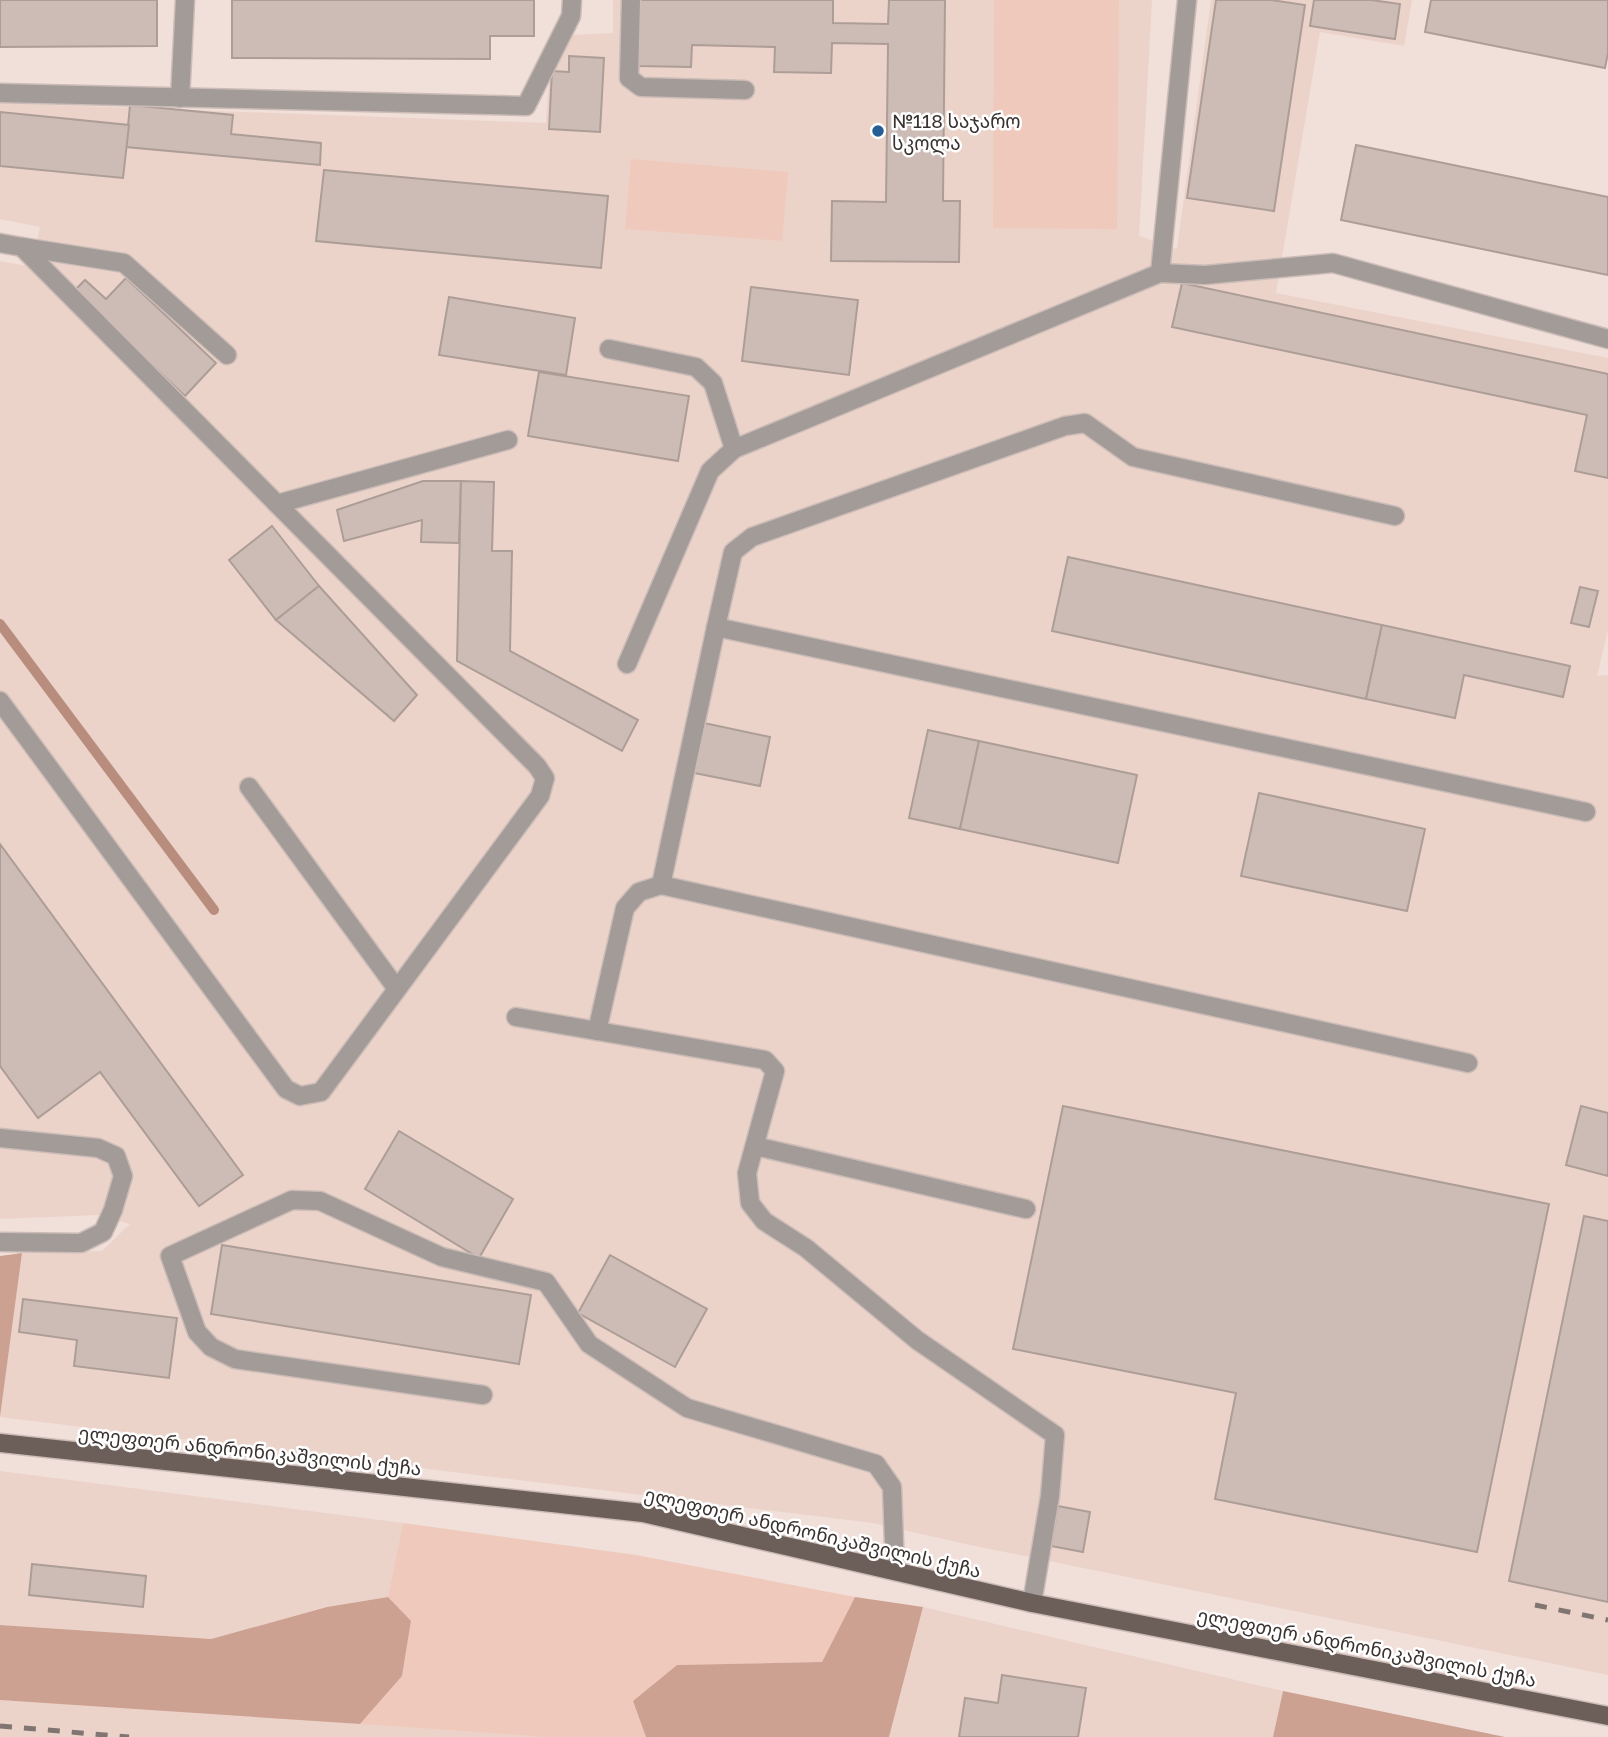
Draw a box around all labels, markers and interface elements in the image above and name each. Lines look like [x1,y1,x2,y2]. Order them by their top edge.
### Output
place label: №118 საჯარო სკოლა [892,109,1021,156]
marker: №118 საჯარო სკოლა [870,123,886,139]
street label: ელეფთერ ანდრონიკაშვილის ქუჩა [77,1421,423,1481]
street label: ელეფთერ ანდრონიკაშვილის ქუჩა [642,1482,984,1584]
street label: ელეფთერ ანდრონიკაშვილის ქუჩა [1195,1603,1538,1693]

